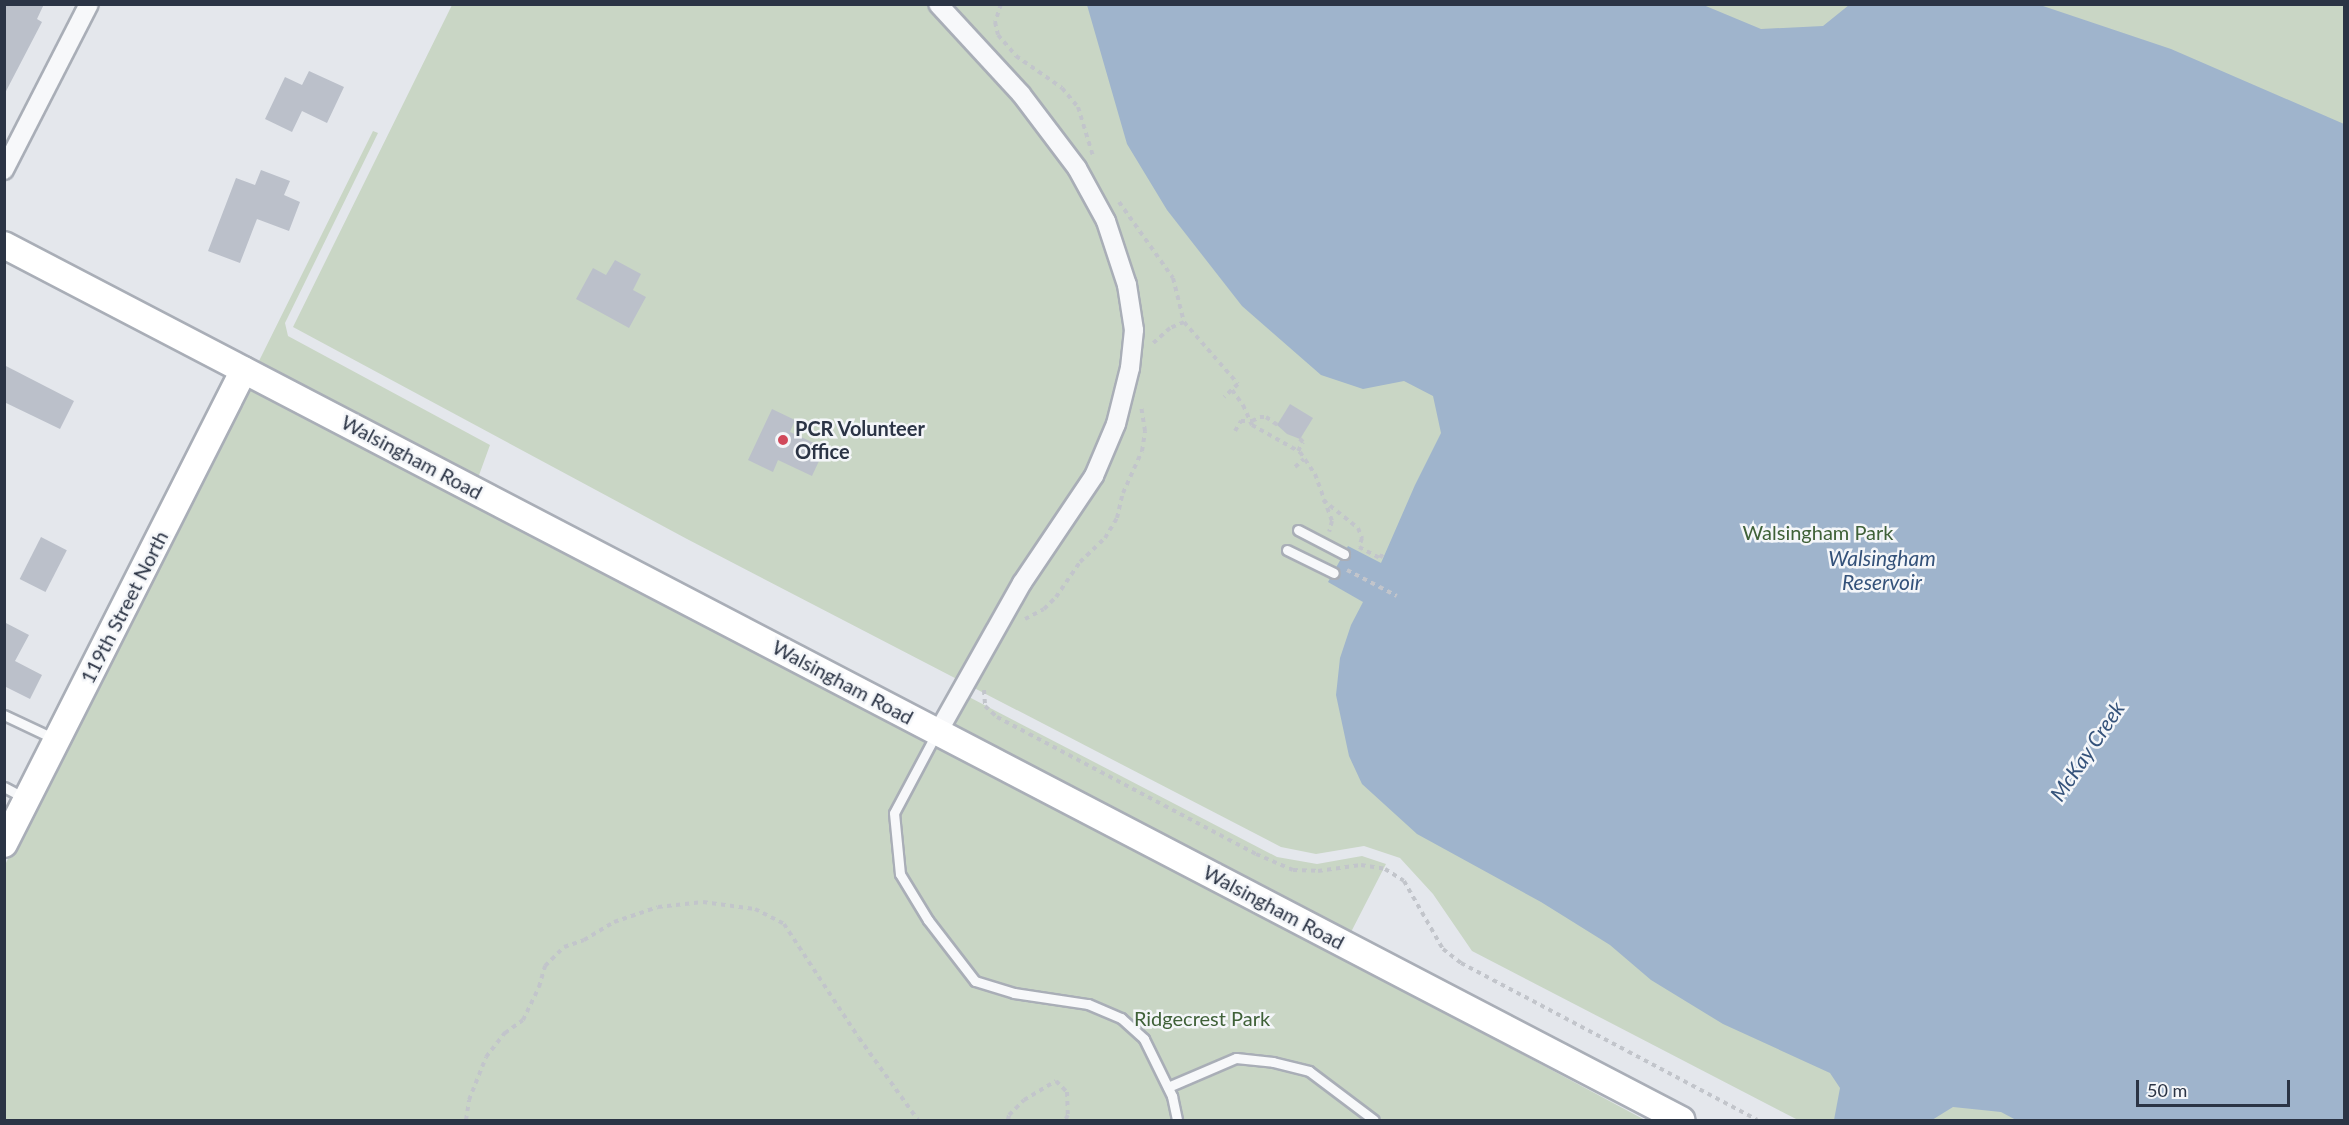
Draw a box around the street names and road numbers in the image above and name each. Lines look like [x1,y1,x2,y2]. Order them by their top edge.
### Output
street label: Walsingham Road [337,410,487,504]
street label: 119th Street North [75,527,173,687]
street label: Walsingham Road [768,635,918,729]
street label: Walsingham Road [1199,860,1349,954]

